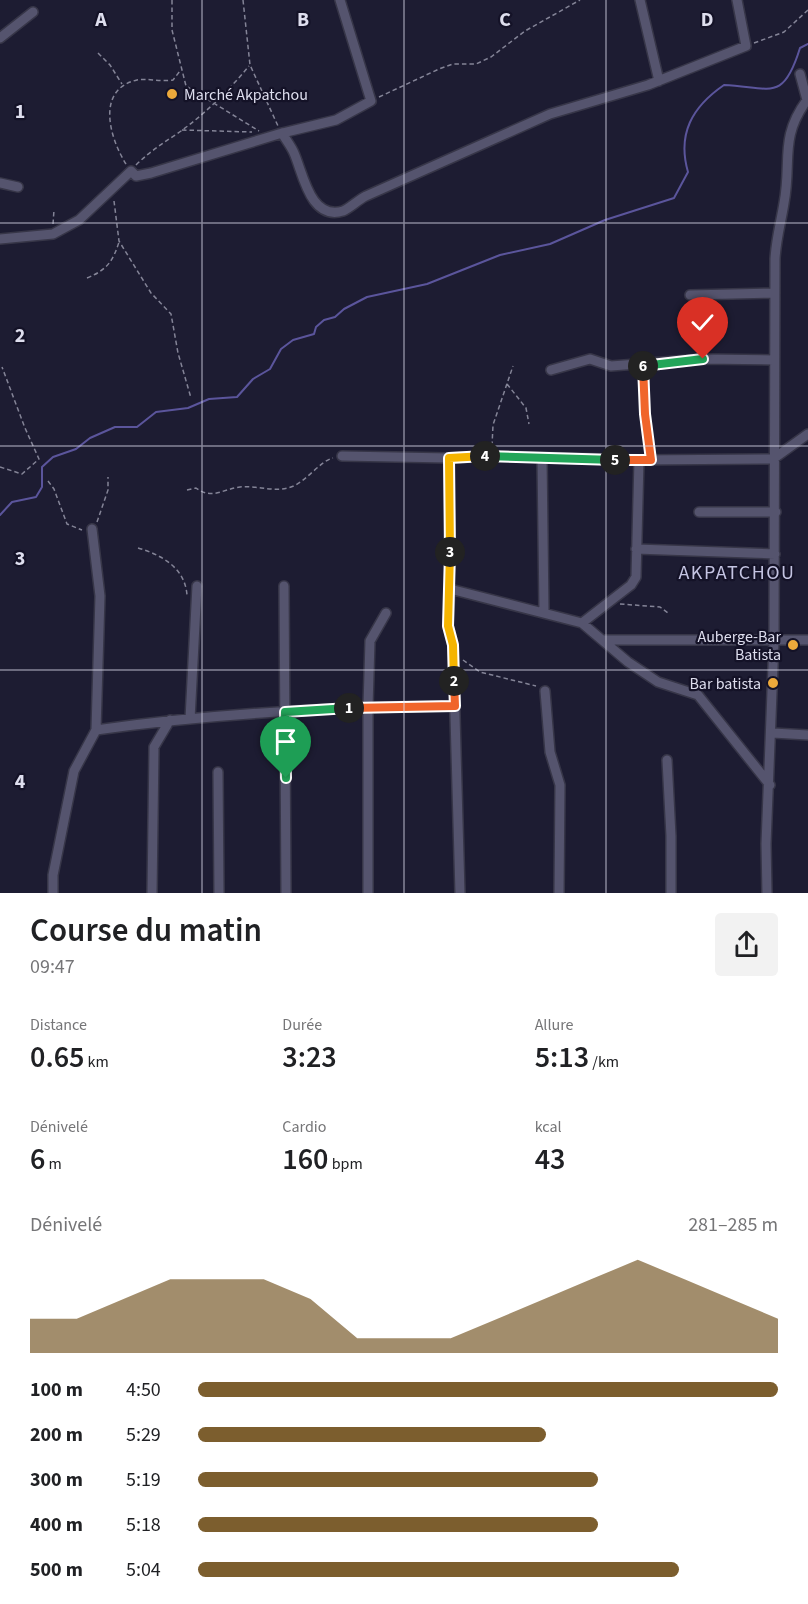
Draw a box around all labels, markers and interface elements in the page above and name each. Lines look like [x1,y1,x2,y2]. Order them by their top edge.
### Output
text: A [94,6,107,34]
text: B [297,6,309,34]
text: C [499,6,511,34]
text: D [701,6,713,34]
place label: Marché Akpatchou [184,84,308,106]
marker: Marché Akpatchou [165,87,179,101]
text: 1 [15,98,25,126]
pin [677,297,728,359]
icon: check [686,306,719,339]
text: 2 [15,322,25,350]
pin: 6 [628,351,658,381]
text: 6 [639,355,647,377]
pin: 4 [470,441,500,471]
text: 4 [481,445,489,467]
pin: 5 [600,445,630,475]
text: 5 [611,449,619,471]
pin: 3 [435,537,465,567]
text: 3 [446,541,454,563]
text: 3 [15,545,25,573]
district label: AKPATCHOU [679,559,796,587]
place label: Auberge-Bar Batista [698,626,781,666]
marker: Auberge-Bar Batista [786,638,800,652]
pin: 2 [439,666,469,696]
text: 2 [450,670,458,692]
place label: Bar batista [689,673,761,695]
marker: Bar batista [766,676,780,690]
pin: 1 [334,693,364,723]
text: 1 [345,697,353,719]
pin [260,716,311,778]
icon: arrive [269,725,302,758]
text: 4 [15,768,26,796]
text: Course du matin [30,907,262,954]
button: share [715,913,778,976]
text: 09:47 [30,953,75,981]
text: Distance [30,1014,87,1036]
text: Durée [282,1014,322,1036]
text: Allure [535,1014,574,1036]
text: 0.65 [30,1036,84,1079]
text: 3:23 [282,1036,337,1079]
text: 5:13 [535,1036,589,1079]
text: km [84,1051,109,1073]
text: /km [589,1051,619,1073]
text: Dénivelé [30,1116,88,1138]
text: Cardio [282,1116,326,1138]
text: kcal [535,1116,562,1138]
text: 6 [30,1138,45,1181]
text: 160 [282,1138,329,1181]
text: 43 [535,1138,565,1181]
text: m [45,1153,62,1175]
text: bpm [329,1153,363,1175]
text: Dénivelé [30,1211,102,1239]
text: 281–285 m [688,1211,778,1239]
text: 100 m [30,1376,83,1404]
text: 4:50 [126,1376,161,1404]
text: 200 m [30,1421,83,1449]
text: 5:29 [126,1421,161,1449]
text: 300 m [30,1466,83,1494]
text: 5:19 [126,1466,161,1494]
text: 400 m [30,1511,83,1539]
text: 5:18 [126,1511,161,1539]
text: 500 m [30,1556,83,1584]
text: 5:04 [126,1556,161,1584]

